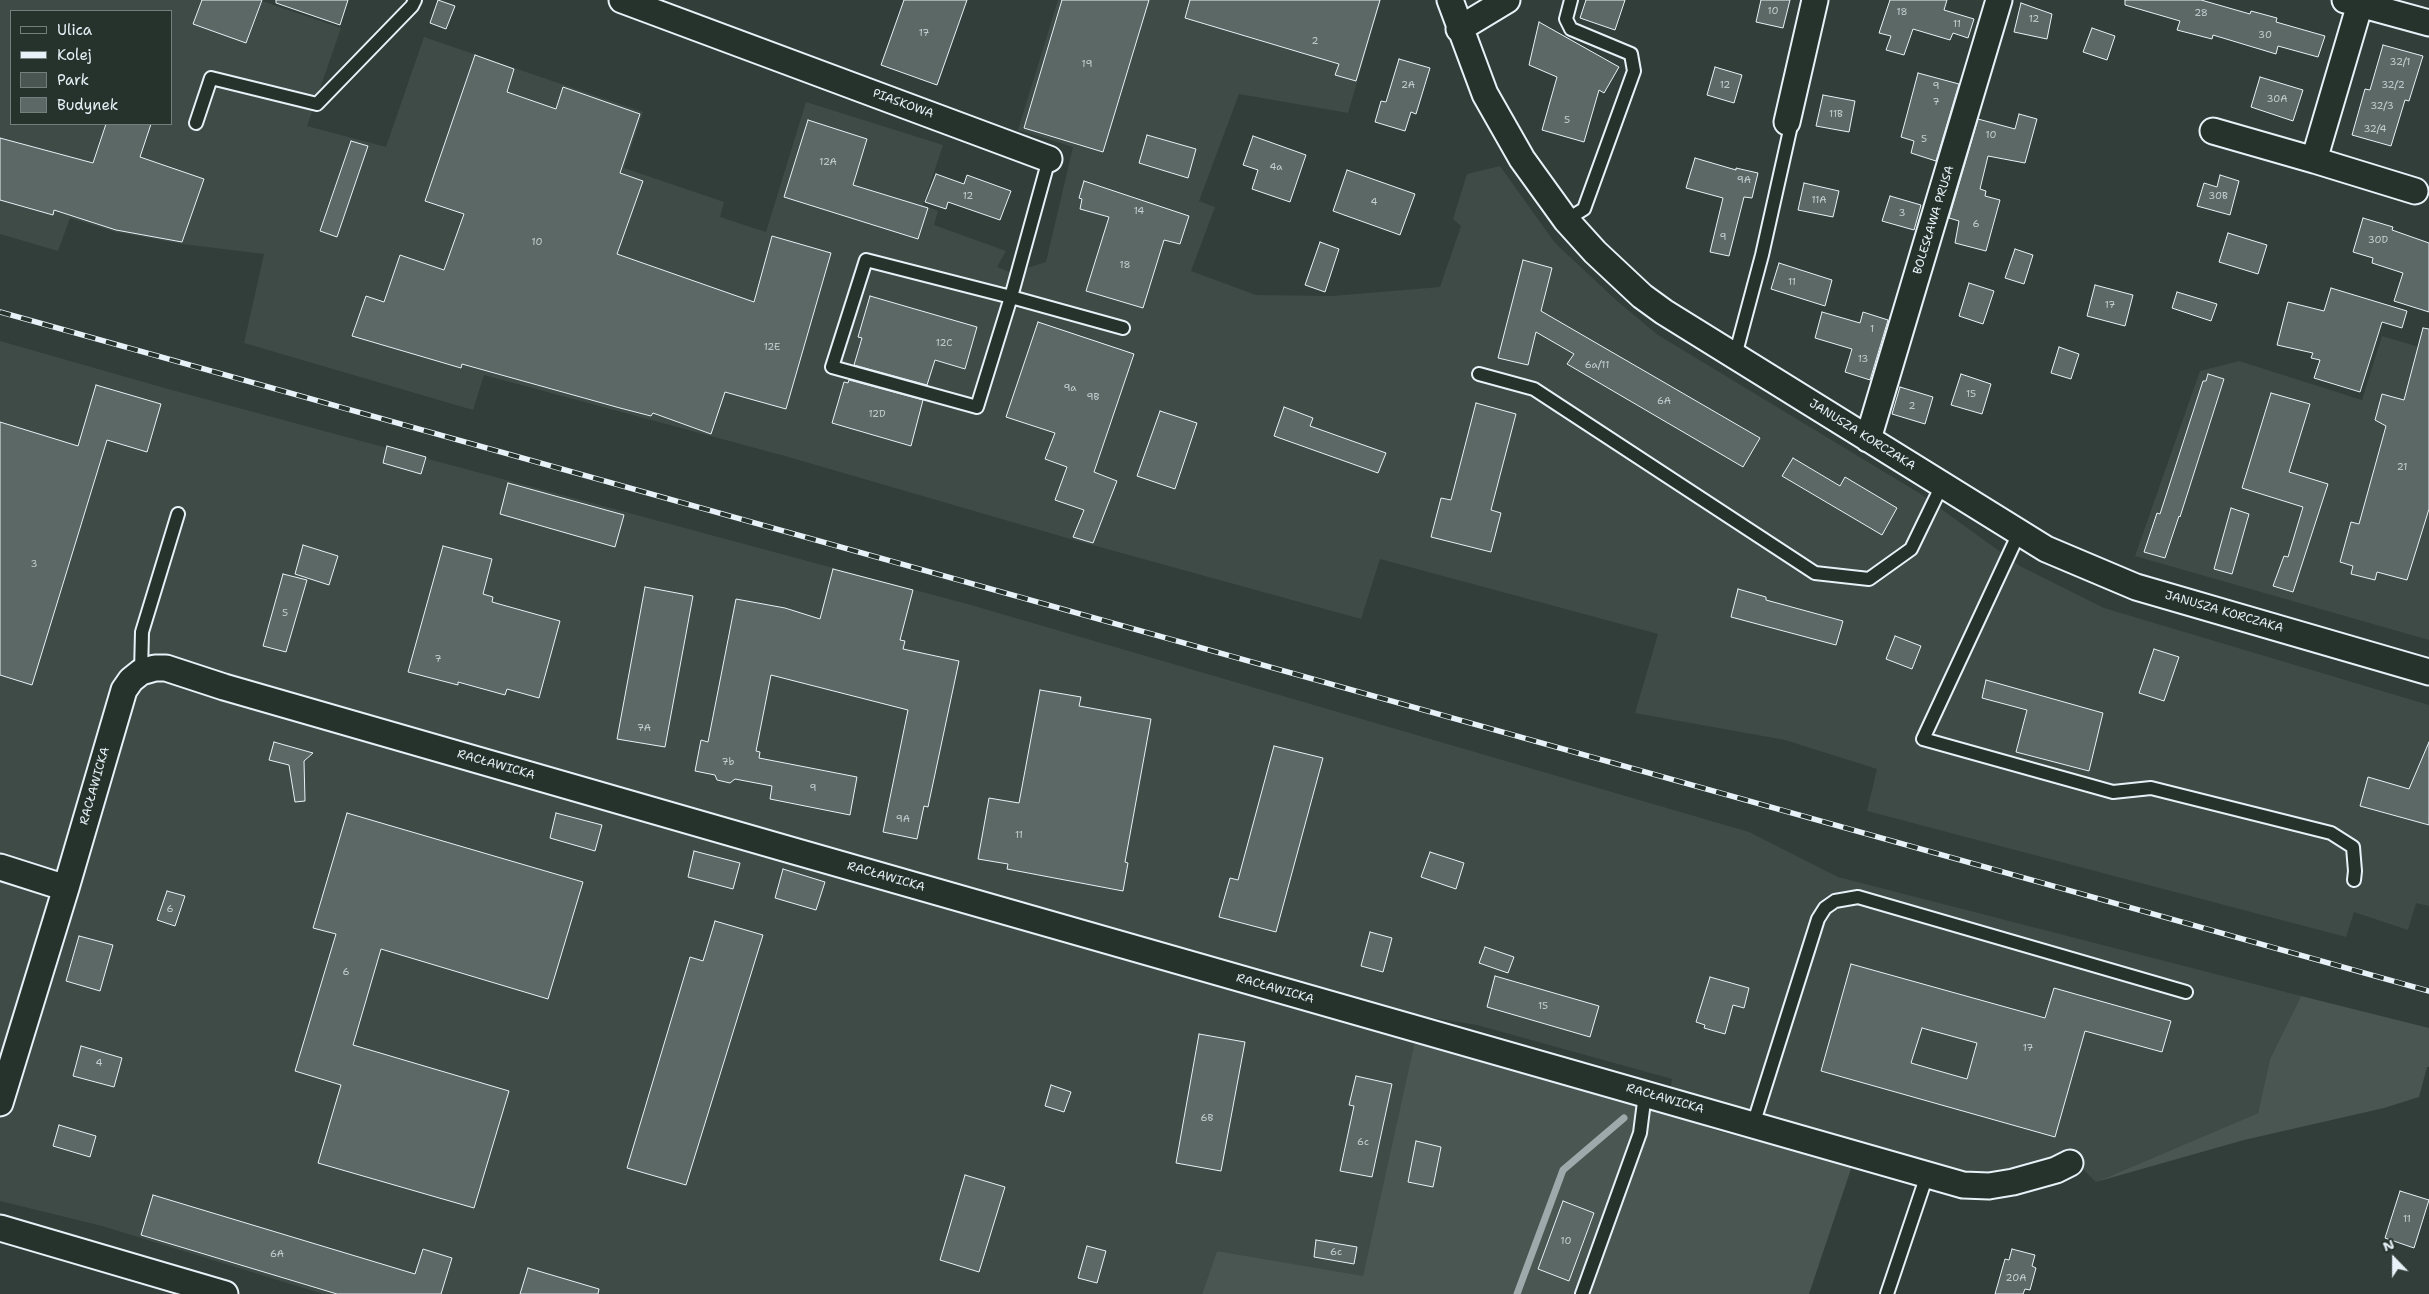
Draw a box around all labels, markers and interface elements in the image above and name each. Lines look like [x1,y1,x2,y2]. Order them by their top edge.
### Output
house number: 10 [1768,5,1778,17]
house number: 18 [1896,6,1908,18]
house number: 28 [2194,7,2208,19]
legend [10,10,172,125]
house number: 12 [2029,13,2039,25]
house number: 11 [1953,18,1961,30]
text: Ulica [57,20,92,40]
house number: 17 [919,27,929,39]
house number: 30 [2258,29,2272,41]
house number: 2 [1312,35,1318,47]
text: Kolej [57,45,92,65]
house number: 32/1 [2390,56,2410,68]
house number: 19 [1082,58,1092,70]
text: Park [57,70,89,90]
house number: 2A [1401,79,1415,91]
house number: 12 [1720,79,1730,91]
house number: 32/2 [2381,79,2405,91]
house number: 9 [1933,80,1939,92]
street label: PIASKOWA [871,86,935,122]
house number: 30A [2266,93,2288,105]
text: Budynek [57,95,118,115]
house number: 7 [1933,96,1939,108]
house number: 32/3 [2370,100,2394,112]
house number: 11B [1829,108,1843,120]
house number: 5 [1564,114,1570,126]
house number: 32/4 [2363,123,2387,135]
house number: 10 [1986,129,1996,141]
house number: 5 [1921,133,1927,145]
house number: 12A [819,156,837,168]
house number: 4a [1269,161,1283,173]
street label: BOLESŁAWA PRUSA [1911,164,1957,276]
house number: 9A [1737,174,1751,186]
house number: 12 [963,190,973,202]
house number: 30B [2208,190,2228,202]
house number: 11A [1812,194,1826,206]
house number: 4 [1371,196,1377,208]
house number: 14 [1134,205,1144,217]
house number: 3 [1899,207,1905,219]
house number: 6 [1973,218,1979,230]
house number: 9 [1720,231,1726,243]
house number: 30D [2368,234,2388,246]
house number: 10 [532,236,542,248]
house number: 18 [1119,259,1131,271]
house number: 11 [1788,276,1796,288]
house number: 17 [2105,299,2115,311]
house number: 1 [1870,323,1874,335]
house number: 12C [936,337,952,349]
house number: 12E [764,341,780,353]
house number: 13 [1858,353,1868,365]
house number: 6a/11 [1585,359,1609,371]
house number: 9a [1063,382,1077,394]
house number: 15 [1966,388,1976,400]
house number: 9B [1087,391,1099,403]
house number: 6A [1657,395,1671,407]
street label: JANUSZA KORCZAKA [1806,396,1918,474]
house number: 2 [1909,400,1915,412]
house number: 12D [868,408,886,420]
house number: 21 [2397,461,2407,473]
house number: 3 [31,558,37,570]
street label: JANUSZA KORCZAKA [2163,588,2285,636]
house number: 5 [282,607,288,619]
house number: 7 [435,653,441,665]
house number: 7A [637,722,651,734]
street label: RACŁAWICKA [77,745,113,827]
street label: RACŁAWICKA [455,747,537,783]
house number: 7b [722,756,734,768]
house number: 9 [810,782,816,794]
house number: 9A [896,813,910,825]
house number: 11 [1015,829,1023,841]
street label: RACŁAWICKA [845,859,927,895]
house number: 6 [167,903,173,915]
house number: 6 [343,966,349,978]
street label: RACŁAWICKA [1234,971,1316,1007]
house number: 15 [1538,1000,1548,1012]
house number: 17 [2023,1042,2033,1054]
house number: 4 [96,1057,102,1069]
street label: RACŁAWICKA [1624,1081,1706,1117]
house number: 6B [1201,1112,1213,1124]
house number: 6c [1357,1136,1369,1148]
house number: 11 [2403,1213,2411,1225]
north arrow [2369,1234,2419,1284]
house number: 10 [1561,1235,1571,1247]
text: N [2380,1235,2397,1256]
house number: 6c [1330,1246,1342,1258]
house number: 6A [270,1248,284,1260]
house number: 20A [2006,1272,2026,1284]

